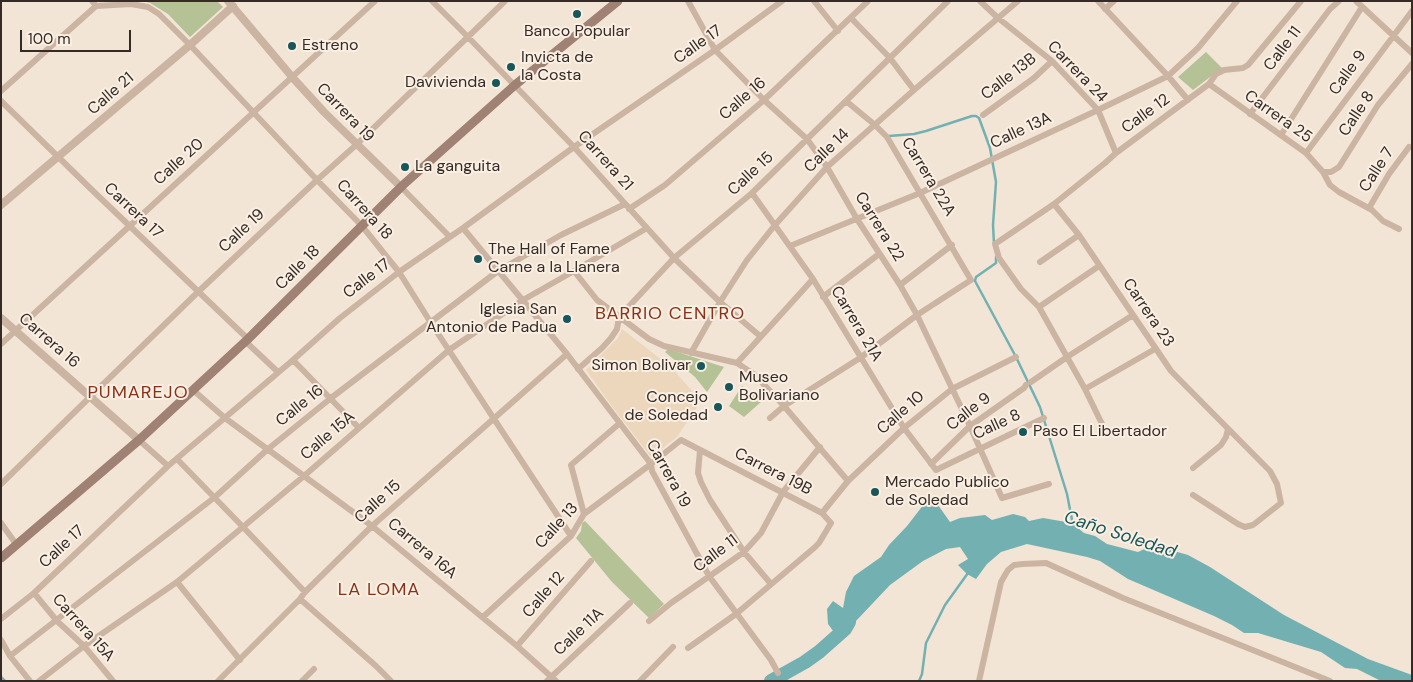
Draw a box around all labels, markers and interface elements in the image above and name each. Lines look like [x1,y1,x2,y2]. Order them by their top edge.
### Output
marker: Banco Popular [571,8,583,20]
scale bar [22,20,134,52]
place label: Banco Popular [524,22,630,42]
street label: Calle 17 [670,22,726,68]
street label: Calle 11 [1260,23,1306,75]
text: 100 m [28,29,71,49]
place label: Estreno [302,36,358,56]
street label: Carrera 24 [1043,37,1111,107]
marker: Estreno [286,40,298,52]
street label: Calle 9 [1325,47,1371,99]
place label: Invicta de la Costa [521,48,593,86]
street label: Calle 13B [978,50,1040,104]
marker: Invicta de la Costa [505,61,517,73]
street label: Calle 21 [84,69,138,119]
place label: Davivienda [405,73,486,93]
street label: Calle 16 [716,73,770,125]
marker: Davivienda [490,77,502,89]
street label: Carrera 19 [312,79,378,147]
street label: Carrera 25 [1240,87,1316,147]
street label: Calle 8 [1335,88,1379,140]
street label: Calle 12 [1118,90,1174,138]
street label: Calle 13A [987,109,1055,153]
street label: Calle 14 [800,125,854,177]
street label: Carrera 21 [573,127,637,195]
street label: Carrera 22A [897,134,959,220]
street label: Calle 20 [150,135,208,189]
street label: Calle 7 [1356,144,1398,196]
street label: Calle 15 [724,148,778,200]
place label: La ganguita [415,157,500,177]
marker: La ganguita [399,161,411,173]
street label: Carrera 18 [332,176,396,244]
street label: Carrera 17 [100,179,166,243]
street label: Carrera 22 [850,189,908,265]
street label: Calle 19 [215,205,269,257]
place label: The Hall of Fame Carne a la Llanera [488,240,620,278]
street label: Calle 18 [272,242,324,294]
marker: The Hall of Fame Carne a la Llanera [472,253,484,265]
street label: Calle 17 [340,255,394,303]
street label: Carrera 23 [1118,275,1178,351]
street label: Carrera 21A [826,283,886,365]
place label: Iglesia San Antonio de Padua [426,300,557,338]
district label: BARRIO CENTRO [593,303,747,325]
street label: Carrera 16 [15,309,83,373]
marker: Iglesia San Antonio de Padua [561,313,573,325]
place label: Simon Bolivar [591,356,691,376]
marker: Simon Bolivar [695,360,707,372]
place label: Museo Bolivariano [739,368,819,406]
street label: Calle 16 [272,381,328,431]
marker: Museo Bolivariano [723,381,735,393]
district label: PUMAREJO [86,382,190,404]
street label: Calle 10 [873,387,929,439]
place label: Concejo de Soledad [624,388,708,426]
street label: Calle 9 [943,389,995,435]
marker: Concejo de Soledad [712,401,724,413]
street label: Calle 8 [970,406,1024,444]
street label: Calle 15A [297,407,359,465]
place label: Paso El Libertador [1033,422,1167,442]
marker: Paso El Libertador [1017,426,1029,438]
street label: Carrera 19 [641,437,695,511]
street label: Carrera 19B [731,444,815,500]
place label: Mercado Publico de Soledad [885,473,1009,511]
street label: Calle 15 [351,476,405,528]
marker: Mercado Publico de Soledad [869,486,881,498]
street label: Calle 13 [531,499,583,553]
water label: Caño Soledad [1061,507,1179,563]
street label: Carrera 16A [383,514,461,584]
street label: Calle 17 [36,521,88,573]
street label: Calle 11 [690,531,742,577]
street label: Calle 12 [519,568,569,622]
district label: LA LOMA [337,579,421,601]
street label: Carrera 15A [48,590,118,666]
street label: Calle 11A [550,604,608,660]

